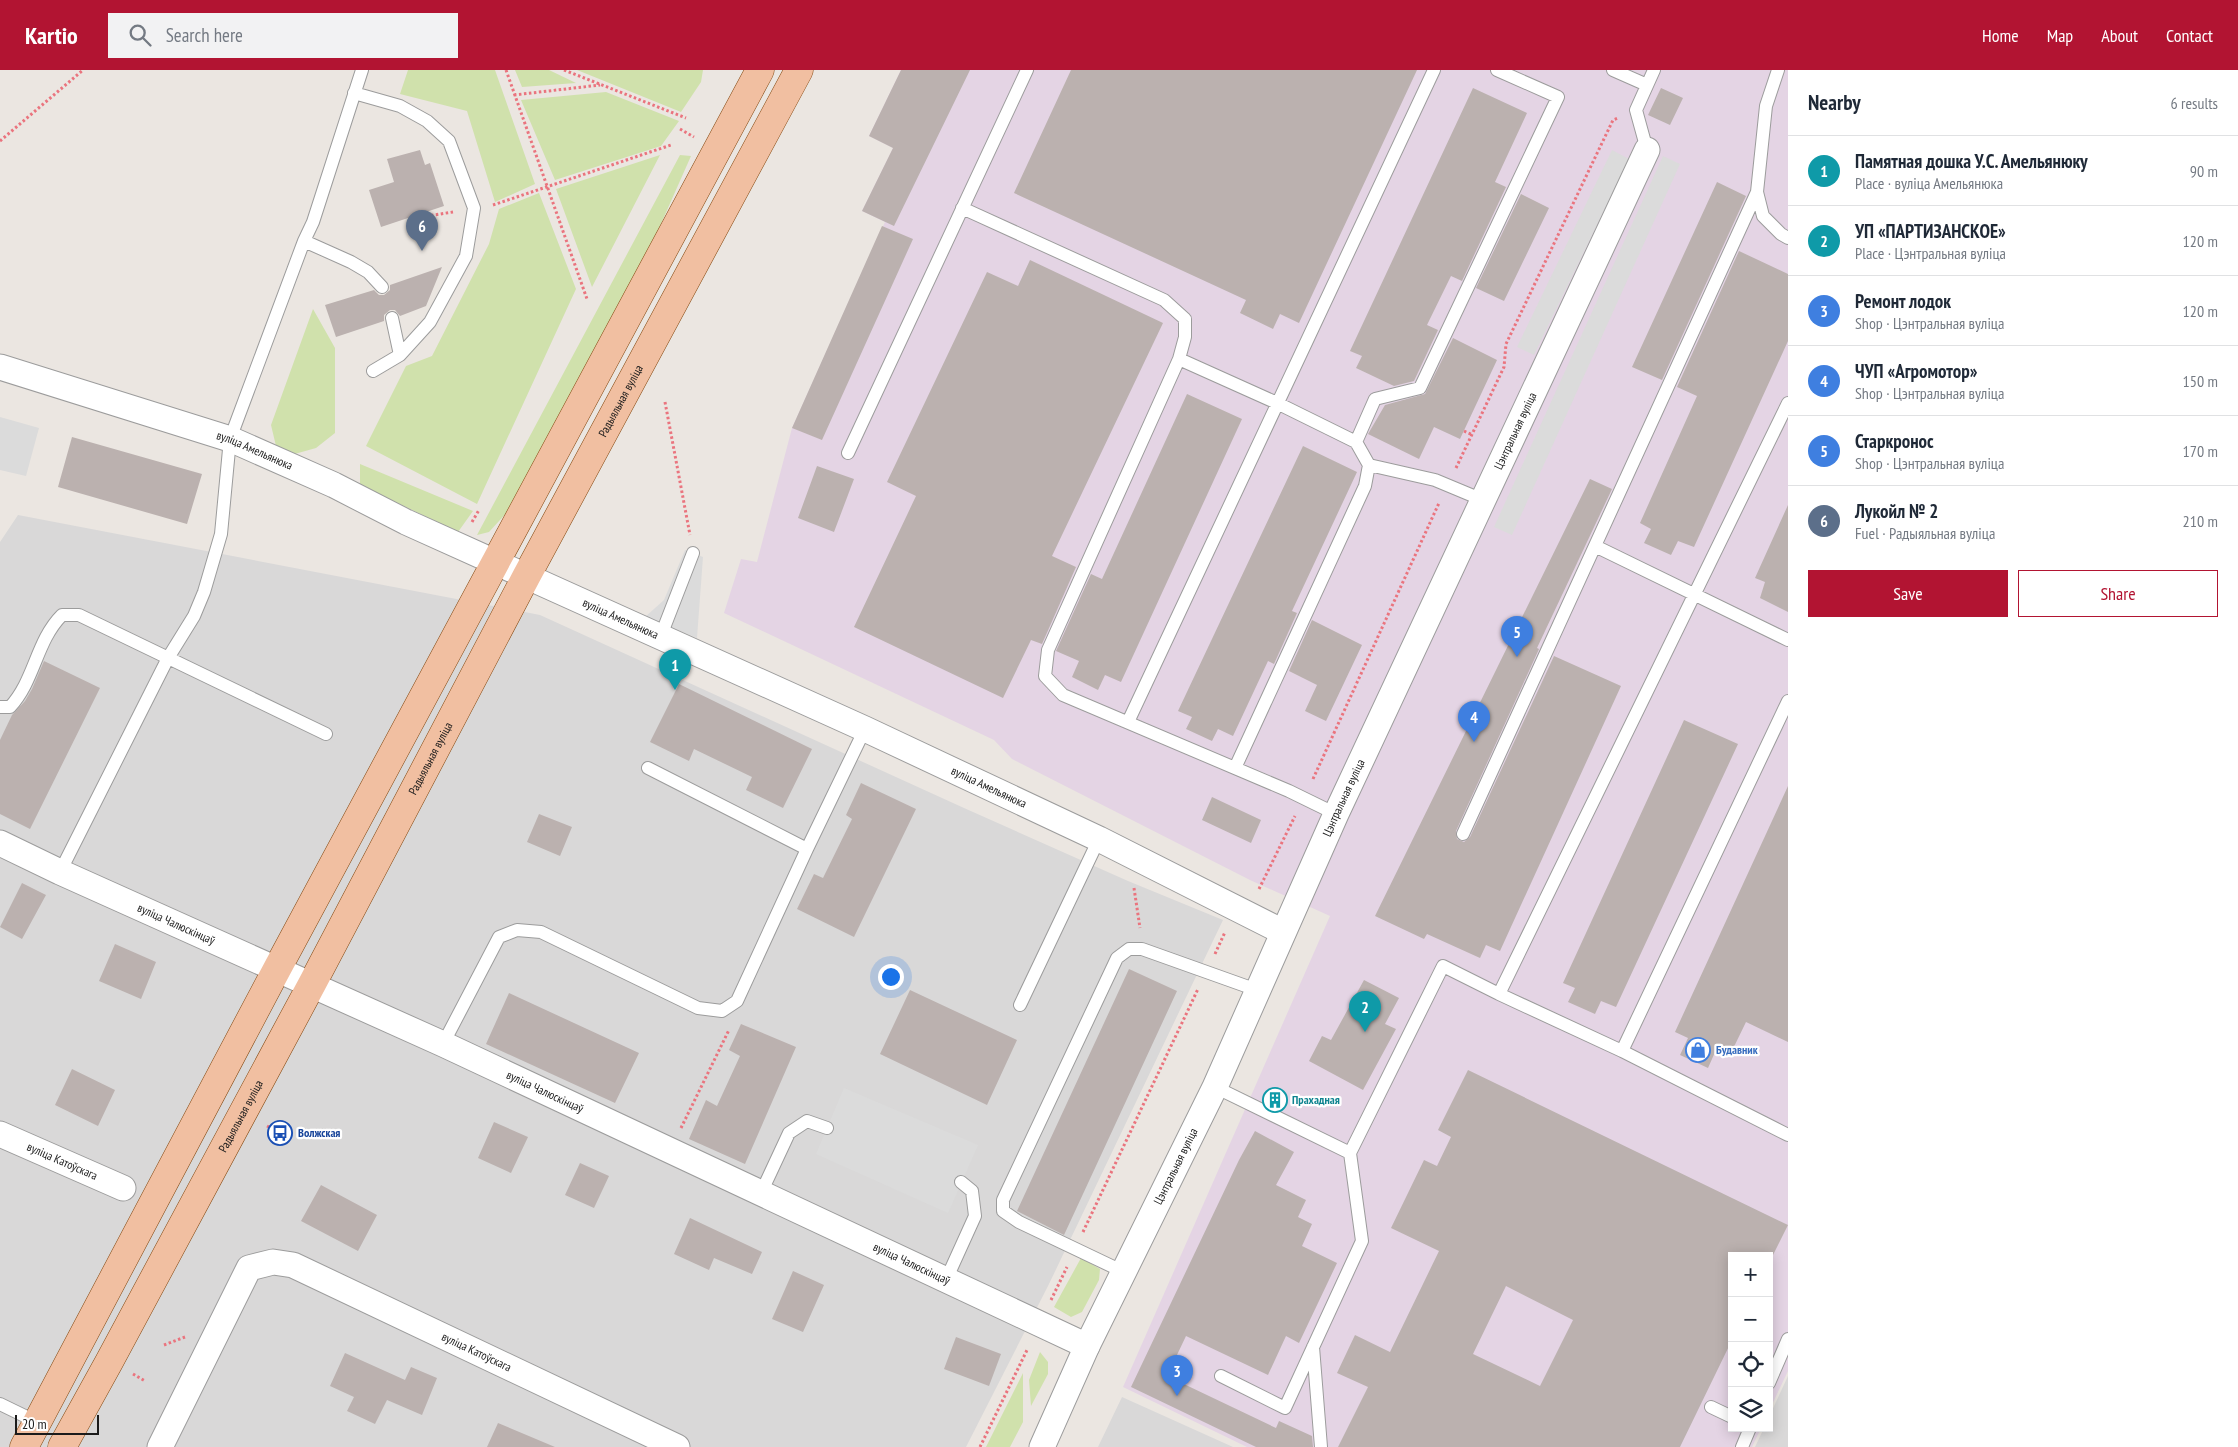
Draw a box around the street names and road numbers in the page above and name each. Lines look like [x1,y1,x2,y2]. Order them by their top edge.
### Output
street label: Радыяльная вуліца [595,362,646,439]
street label: Цэнтральная вуліца [1490,390,1540,472]
street label: вуліца Амельянюка [215,427,295,473]
street label: вуліца Амельянюка [580,595,661,642]
street label: Радыяльная вуліца [405,719,455,797]
street label: Цэнтральная вуліца [1319,756,1368,839]
street label: вуліца Амельянюка [949,763,1029,811]
street label: вуліца Чалюскінцаў [135,900,218,948]
street label: вуліца Чалюскінцаў [504,1067,586,1116]
street label: Радыяльная вуліца [215,1077,266,1155]
street label: Цэнтральная вуліца [1150,1125,1201,1207]
street label: вуліца Катоўскага [25,1139,100,1183]
street label: вуліца Чалюскінцаў [871,1239,953,1288]
street label: вуліца Катоўскага [439,1329,514,1375]

